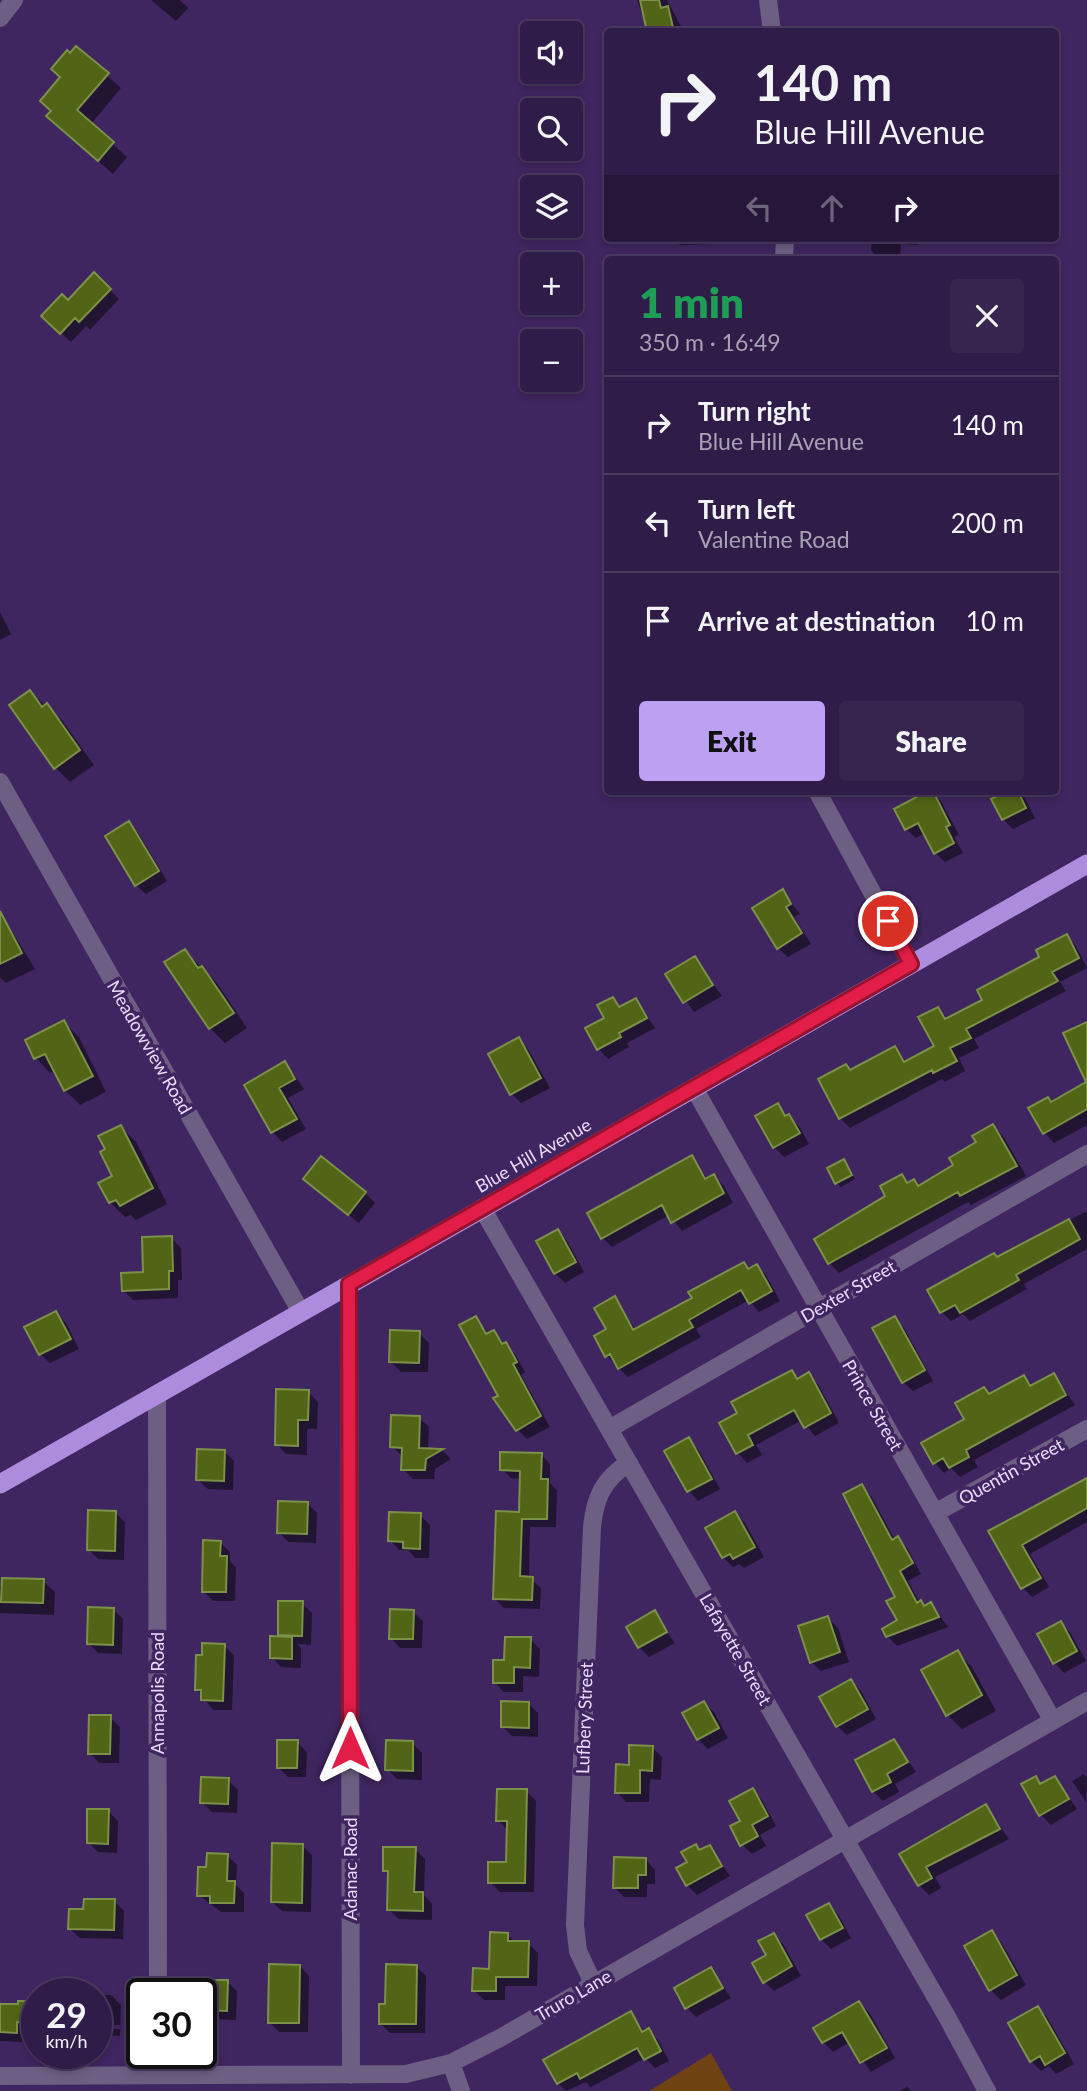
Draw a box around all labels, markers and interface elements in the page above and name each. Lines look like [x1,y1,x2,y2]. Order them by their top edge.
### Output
map controls [520,21,583,392]
button: sound [520,21,583,84]
text: 140 m [754,53,892,111]
icon: right [639,56,730,147]
button: search [520,98,583,161]
text: Blue Hill Avenue [754,112,985,151]
button: layers [520,175,583,238]
icon: left [740,189,778,227]
icon: ahead [813,189,851,227]
icon: right [886,189,924,227]
button: + [520,252,583,315]
text: 1 min [639,277,744,327]
button: close [950,279,1024,353]
text: 350 m · 16:49 [639,328,781,356]
button: − [520,329,583,392]
text: Turn right [698,395,811,427]
icon: right [639,406,677,444]
text: 140 m [951,409,1024,441]
text: Blue Hill Avenue [698,427,864,455]
text: Turn left [698,493,795,525]
icon: left [639,504,677,542]
text: 200 m [951,507,1024,539]
text: Valentine Road [698,525,850,553]
icon: arrive [639,602,677,640]
text: Arrive at destination [698,605,935,637]
text: 10 m [966,605,1024,637]
button: Exit [639,701,825,781]
button: Share [839,701,1024,781]
pin [858,891,918,951]
icon: arrive [869,902,907,940]
street label: Meadowview Road [103,976,197,1118]
street label: Blue Hill Avenue [471,1113,595,1197]
street label: Dexter Street [797,1255,900,1327]
street label: Prince Street [838,1356,908,1455]
street label: Quentin Street [955,1433,1068,1509]
street label: Lafayette Street [695,1589,777,1709]
street label: Annapolis Road [146,1632,168,1754]
street label: Lufbery Street [571,1661,597,1774]
position arrow [313,1711,387,1785]
street label: Adanac Road [339,1817,361,1921]
street label: Truro Lane [531,1964,615,2026]
speed limit sign: 30 [126,1978,217,2069]
text: 29 [46,1993,87,2035]
text: km/h [45,2030,88,2052]

